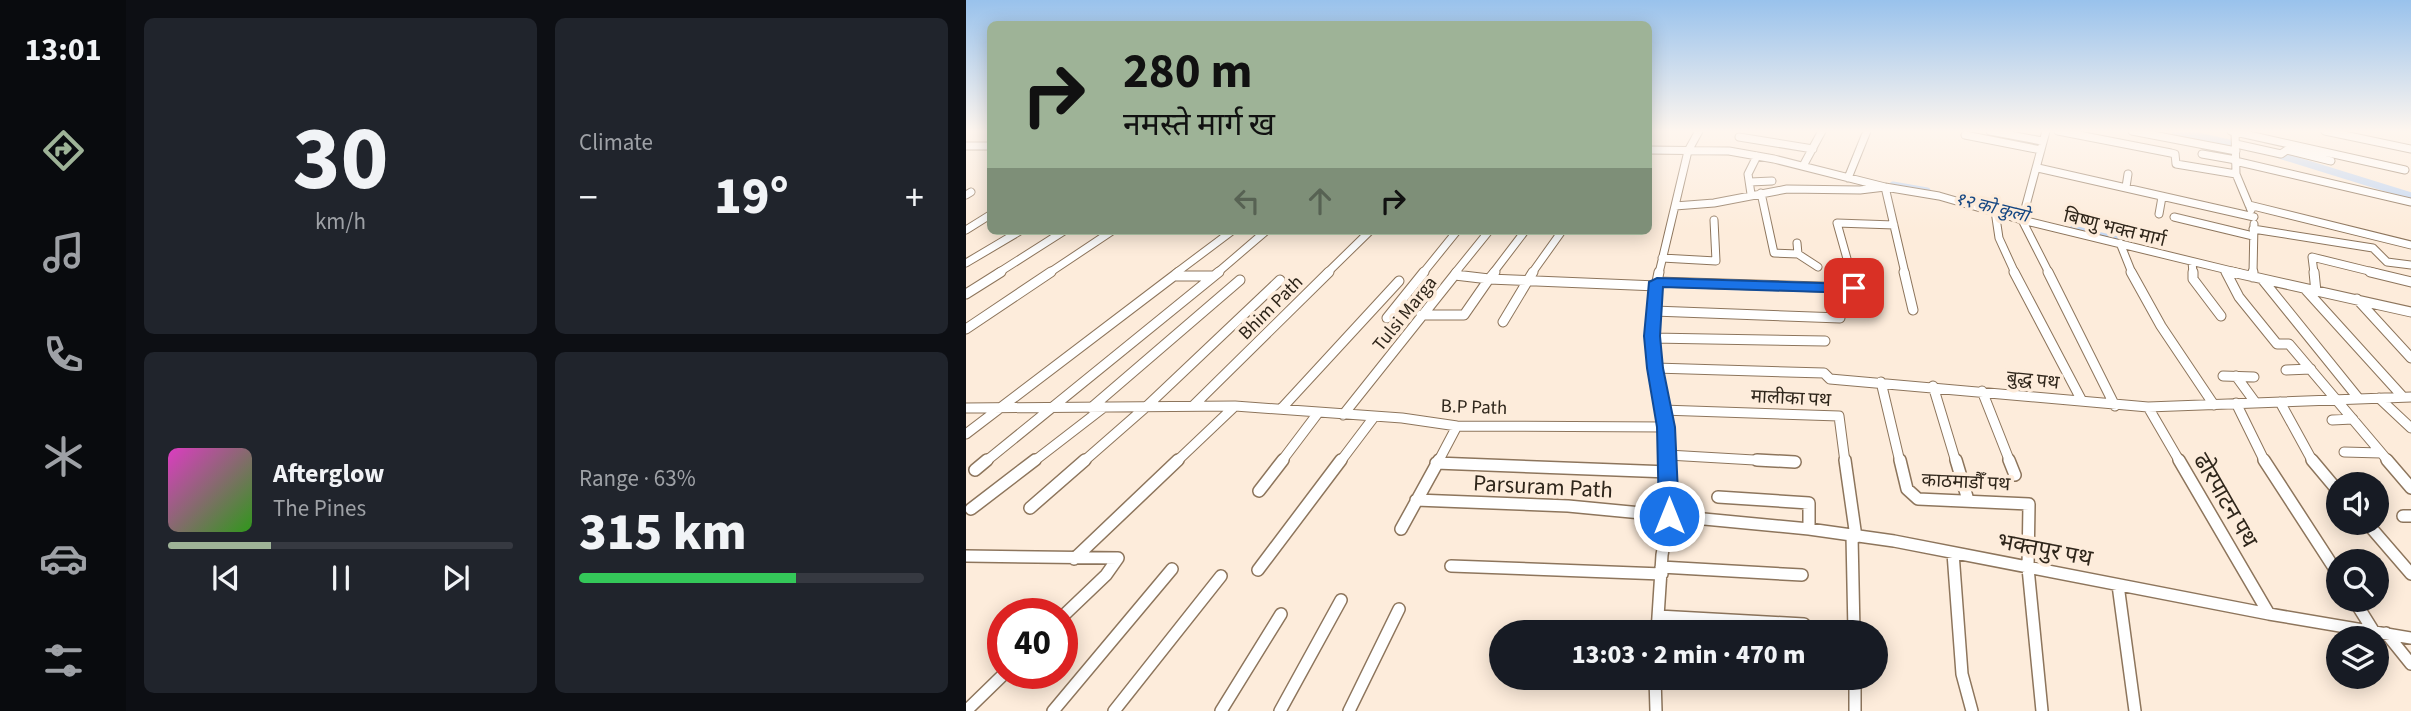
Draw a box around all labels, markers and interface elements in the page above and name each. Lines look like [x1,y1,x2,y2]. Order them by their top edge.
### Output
text: 13:01 [24,27,102,73]
text: 280 m [1123,37,1252,107]
icon: right [1008,49,1099,140]
text: 30 [292,95,389,224]
text: नमस्ते मार्ग ख [1123,102,1275,148]
icon: directions [39,126,88,175]
text: Climate [579,126,653,159]
text: 19° [714,160,789,234]
text: − [579,171,598,225]
text: + [905,171,924,225]
icon: left [1228,182,1266,220]
icon: ahead [1301,182,1339,220]
icon: right [1374,182,1412,220]
water label: १२ को कुलो [1952,186,2035,230]
street label: बिष्णु भक्त मार्ग [2061,203,2170,254]
text: km/h [315,205,366,238]
icon: music [39,228,88,277]
pin [1824,258,1884,318]
icon: arrive [1835,269,1873,307]
street label: Bhim Path [1233,270,1310,347]
street label: Tulsi Marga [1366,271,1444,357]
icon: phone [39,330,88,379]
street label: बुद्ध पथ [2005,364,2061,397]
street label: मालीका पथ [1750,383,1833,414]
street label: B.P Path [1440,393,1508,422]
icon: climate [39,432,88,481]
street label: ढोरपाटन पथ [2185,447,2267,555]
text: Afterglow [273,455,384,492]
text: Range · 63% [579,462,696,495]
street label: Parsuram Path [1472,466,1614,507]
street label: काठमाडौँ पथ [1921,467,2012,498]
map controls [2326,472,2389,689]
button: sound [2326,472,2389,535]
position arrow [1632,479,1706,553]
text: The Pines [273,492,366,525]
text: 315 km [579,496,747,570]
street label: भक्तपुर पथ [1994,524,2097,575]
icon: car [39,534,88,583]
button: search [2326,549,2389,612]
icon: previous [207,559,245,597]
icon: pause [322,559,360,597]
icon: next [437,559,475,597]
speed limit sign: 40 [987,598,1078,689]
button: layers [2326,626,2389,689]
icon: filters [39,636,88,685]
text: 13:03 · 2 min · 470 m [1572,636,1805,673]

